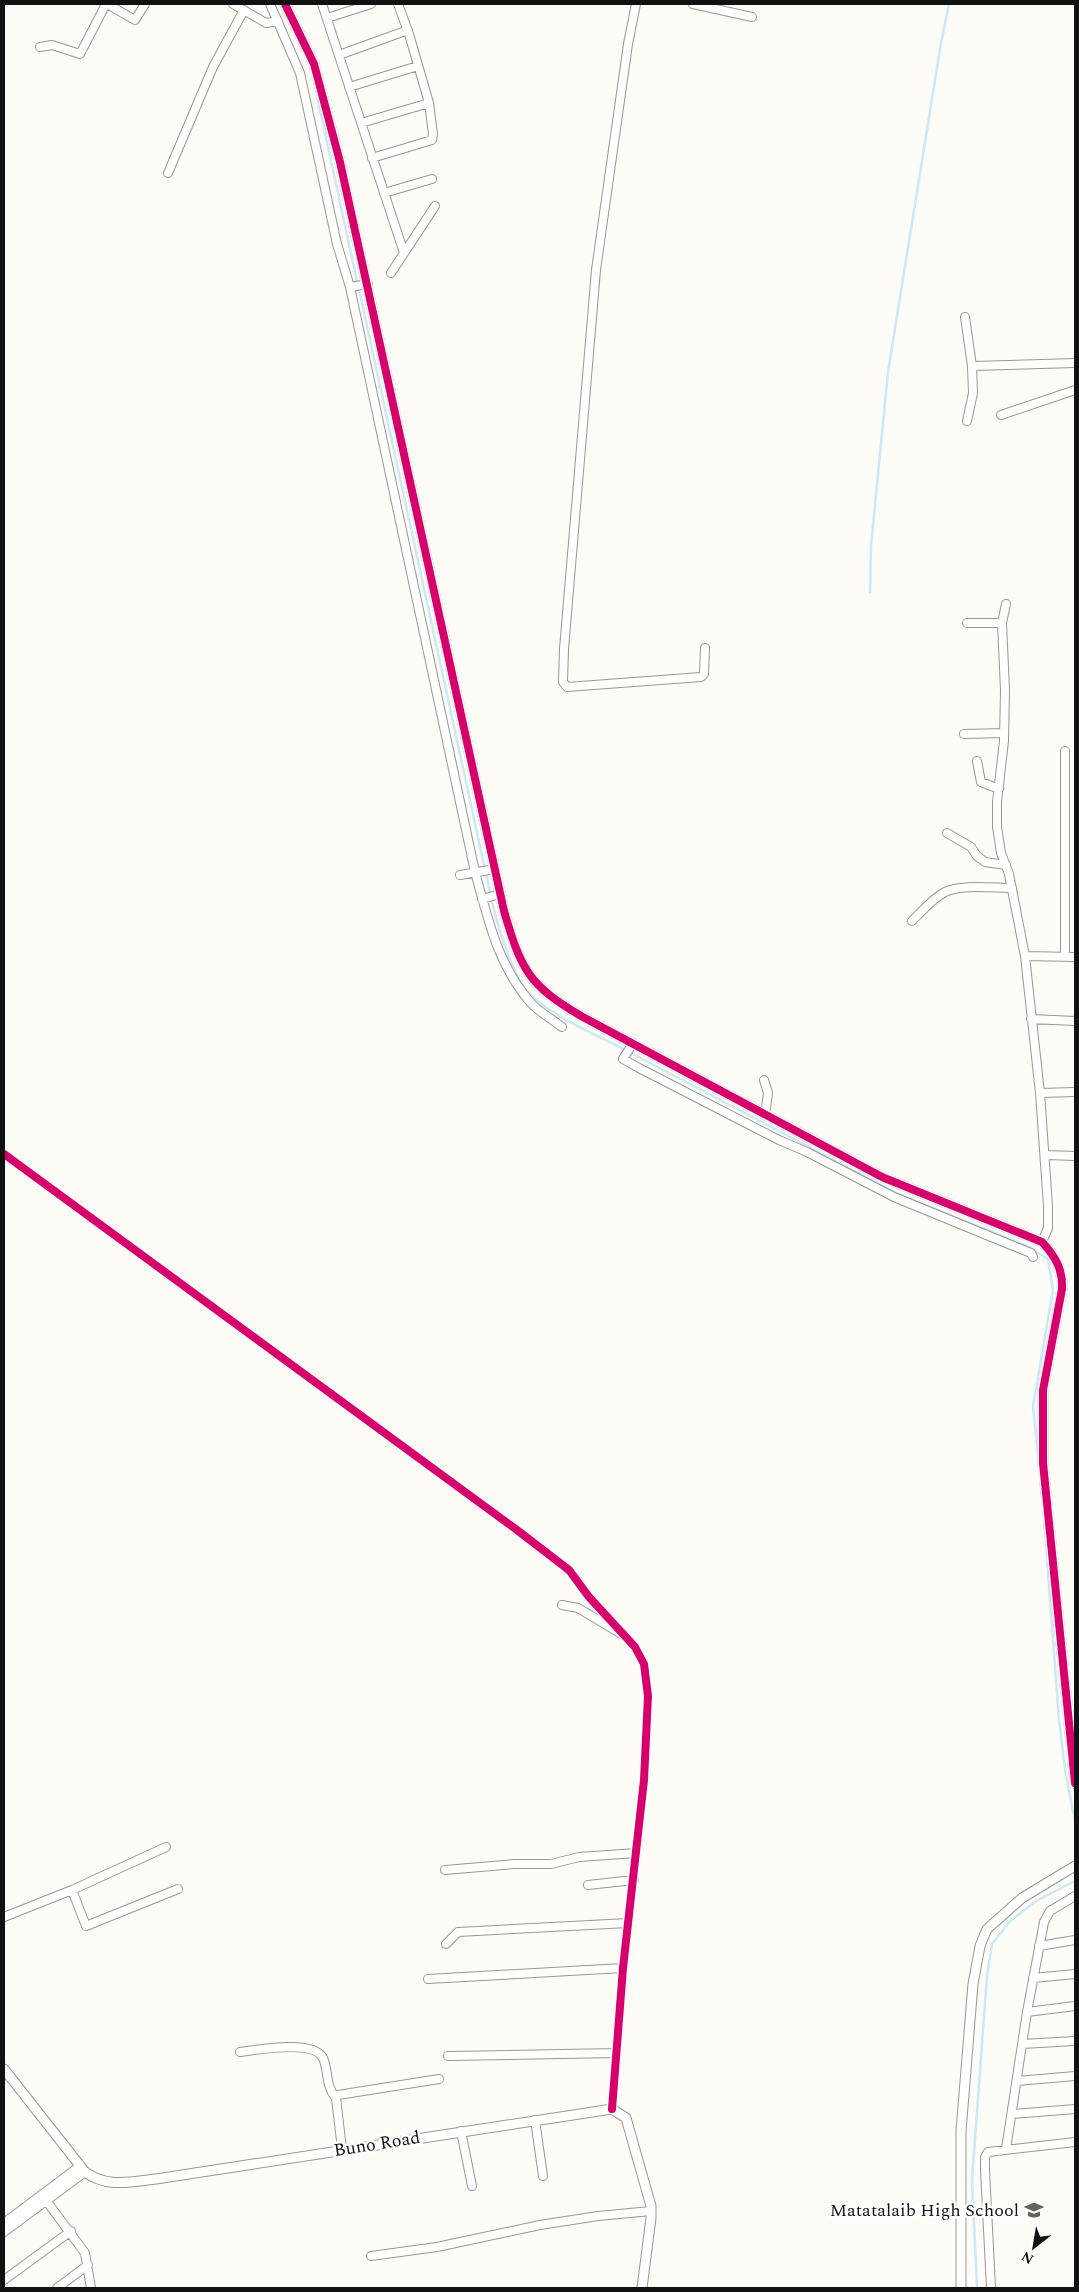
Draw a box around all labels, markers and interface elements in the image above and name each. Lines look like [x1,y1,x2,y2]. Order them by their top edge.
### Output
street label: Buno Road [332,2124,422,2164]
place label: Matatalaib High School [830,2197,1019,2224]
school or university icon: Matatalaib High School [1023,2199,1045,2221]
north arrow [1009,2222,1059,2272]
text: N [1017,2246,1038,2270]

